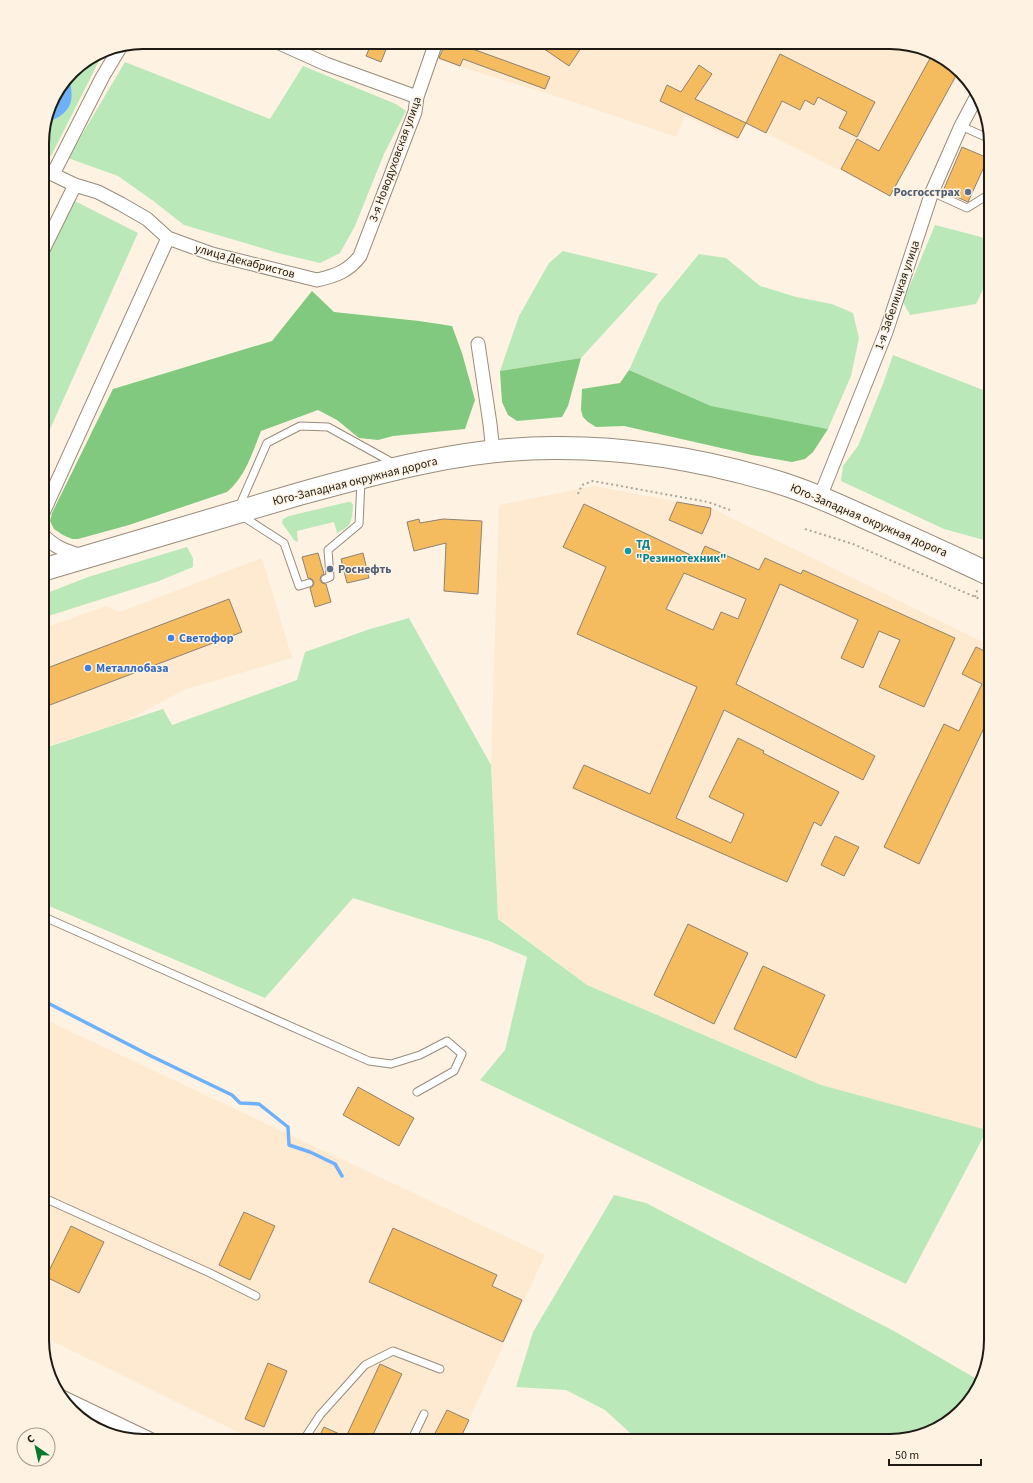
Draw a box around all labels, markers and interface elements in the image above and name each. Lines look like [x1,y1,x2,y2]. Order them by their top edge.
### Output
street label: 3-я Новодуховская улица [365,94,426,224]
place label: Росгосстрах [893,184,960,201]
marker: Росгосстрах [963,187,973,197]
street label: 1-я Забелицкая улица [871,238,924,352]
street label: улица Декабристов [193,240,297,283]
street label: Юго-Западная окружная дорога [271,453,439,510]
street label: Юго-Западная окружная дорога [788,480,950,561]
place label: ТД "Резинотехник" [636,536,726,567]
marker: ТД "Резинотехник" [623,546,633,556]
place label: Роснефть [338,561,392,578]
marker: Роснефть [325,564,335,574]
place label: Светофор [179,630,234,647]
marker: Светофор [166,633,176,643]
place label: Металлобаза [96,660,169,677]
marker: Металлобаза [83,663,93,673]
north arrow [16,1427,56,1467]
text: С [24,1431,38,1447]
scale bar [889,1441,981,1467]
text: 50 m [895,1447,919,1464]

